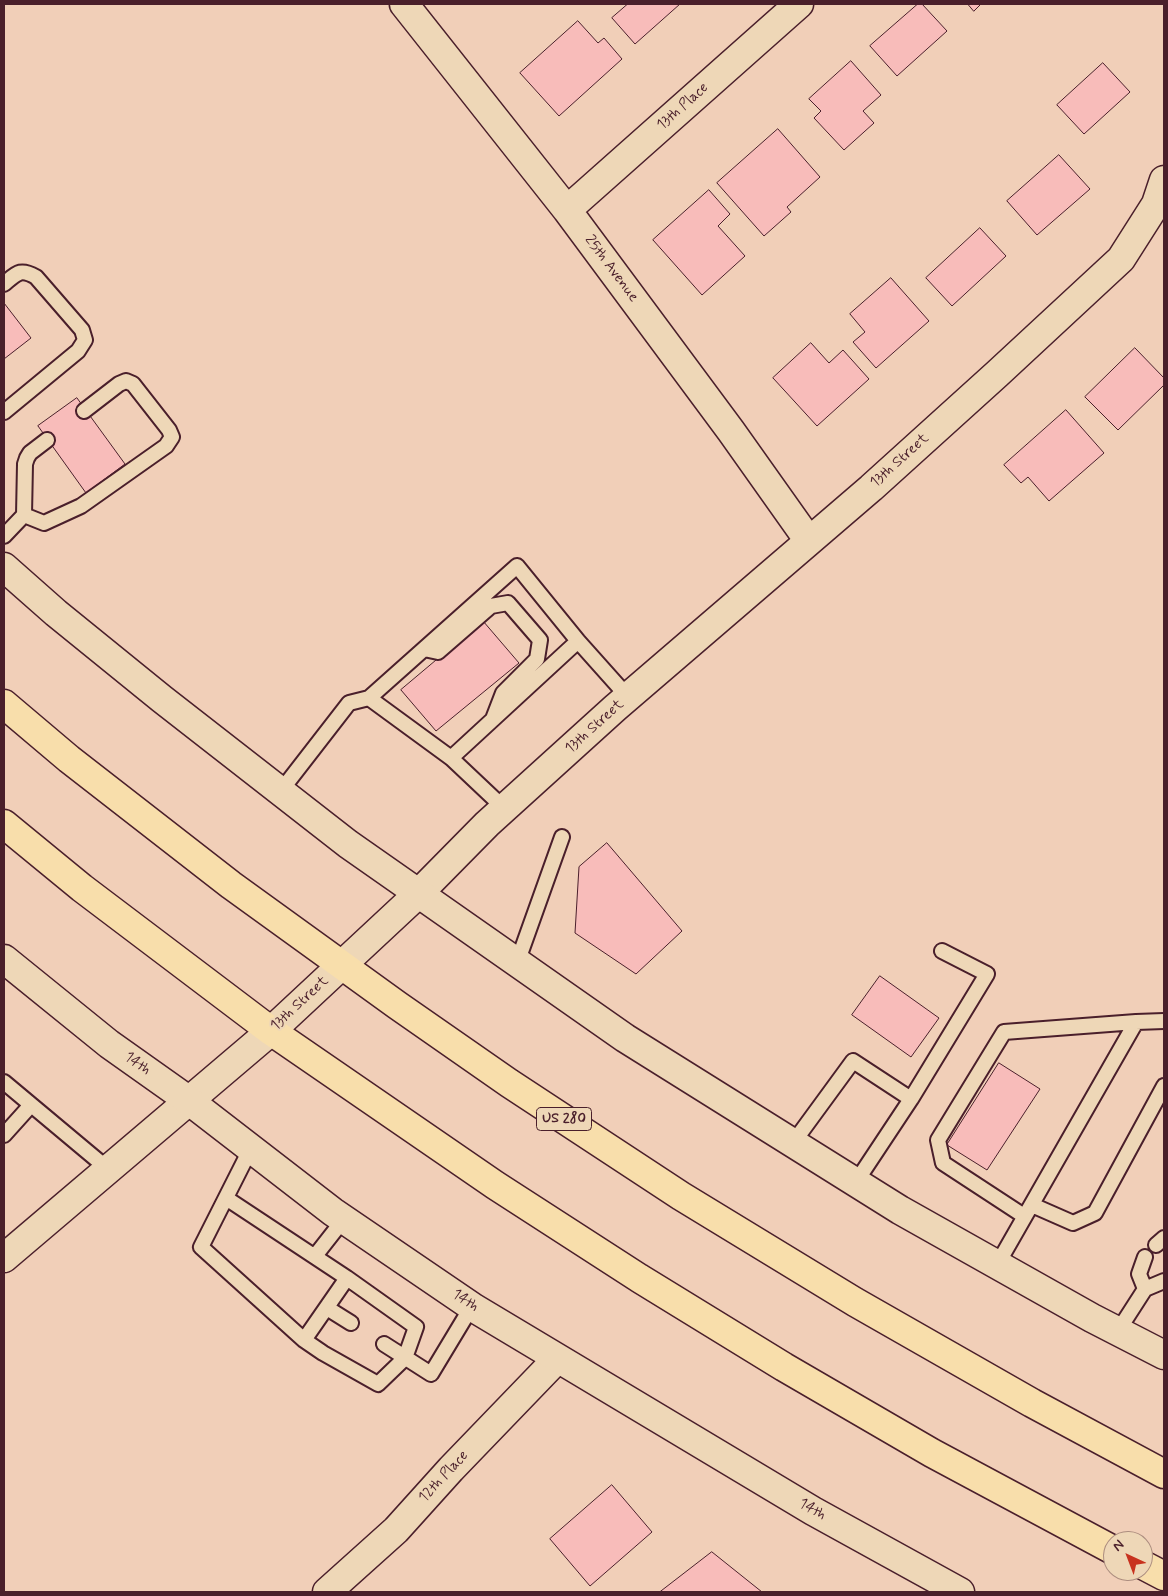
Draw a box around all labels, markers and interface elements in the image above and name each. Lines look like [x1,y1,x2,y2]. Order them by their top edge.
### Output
street label: 13th Place [654,79,712,135]
street label: 25th Avenue [580,232,642,306]
street label: 13th Street [867,430,933,492]
street label: 13th Street [562,696,628,758]
street label: 13th Street [267,973,333,1035]
street label: 14th [120,1048,154,1080]
road number: US 280 [536,1108,592,1130]
street label: 14th [448,1286,482,1316]
street label: 12th Place [415,1447,473,1507]
street label: 14th [795,1495,829,1525]
north arrow [1103,1531,1153,1581]
text: N [1109,1536,1128,1556]

